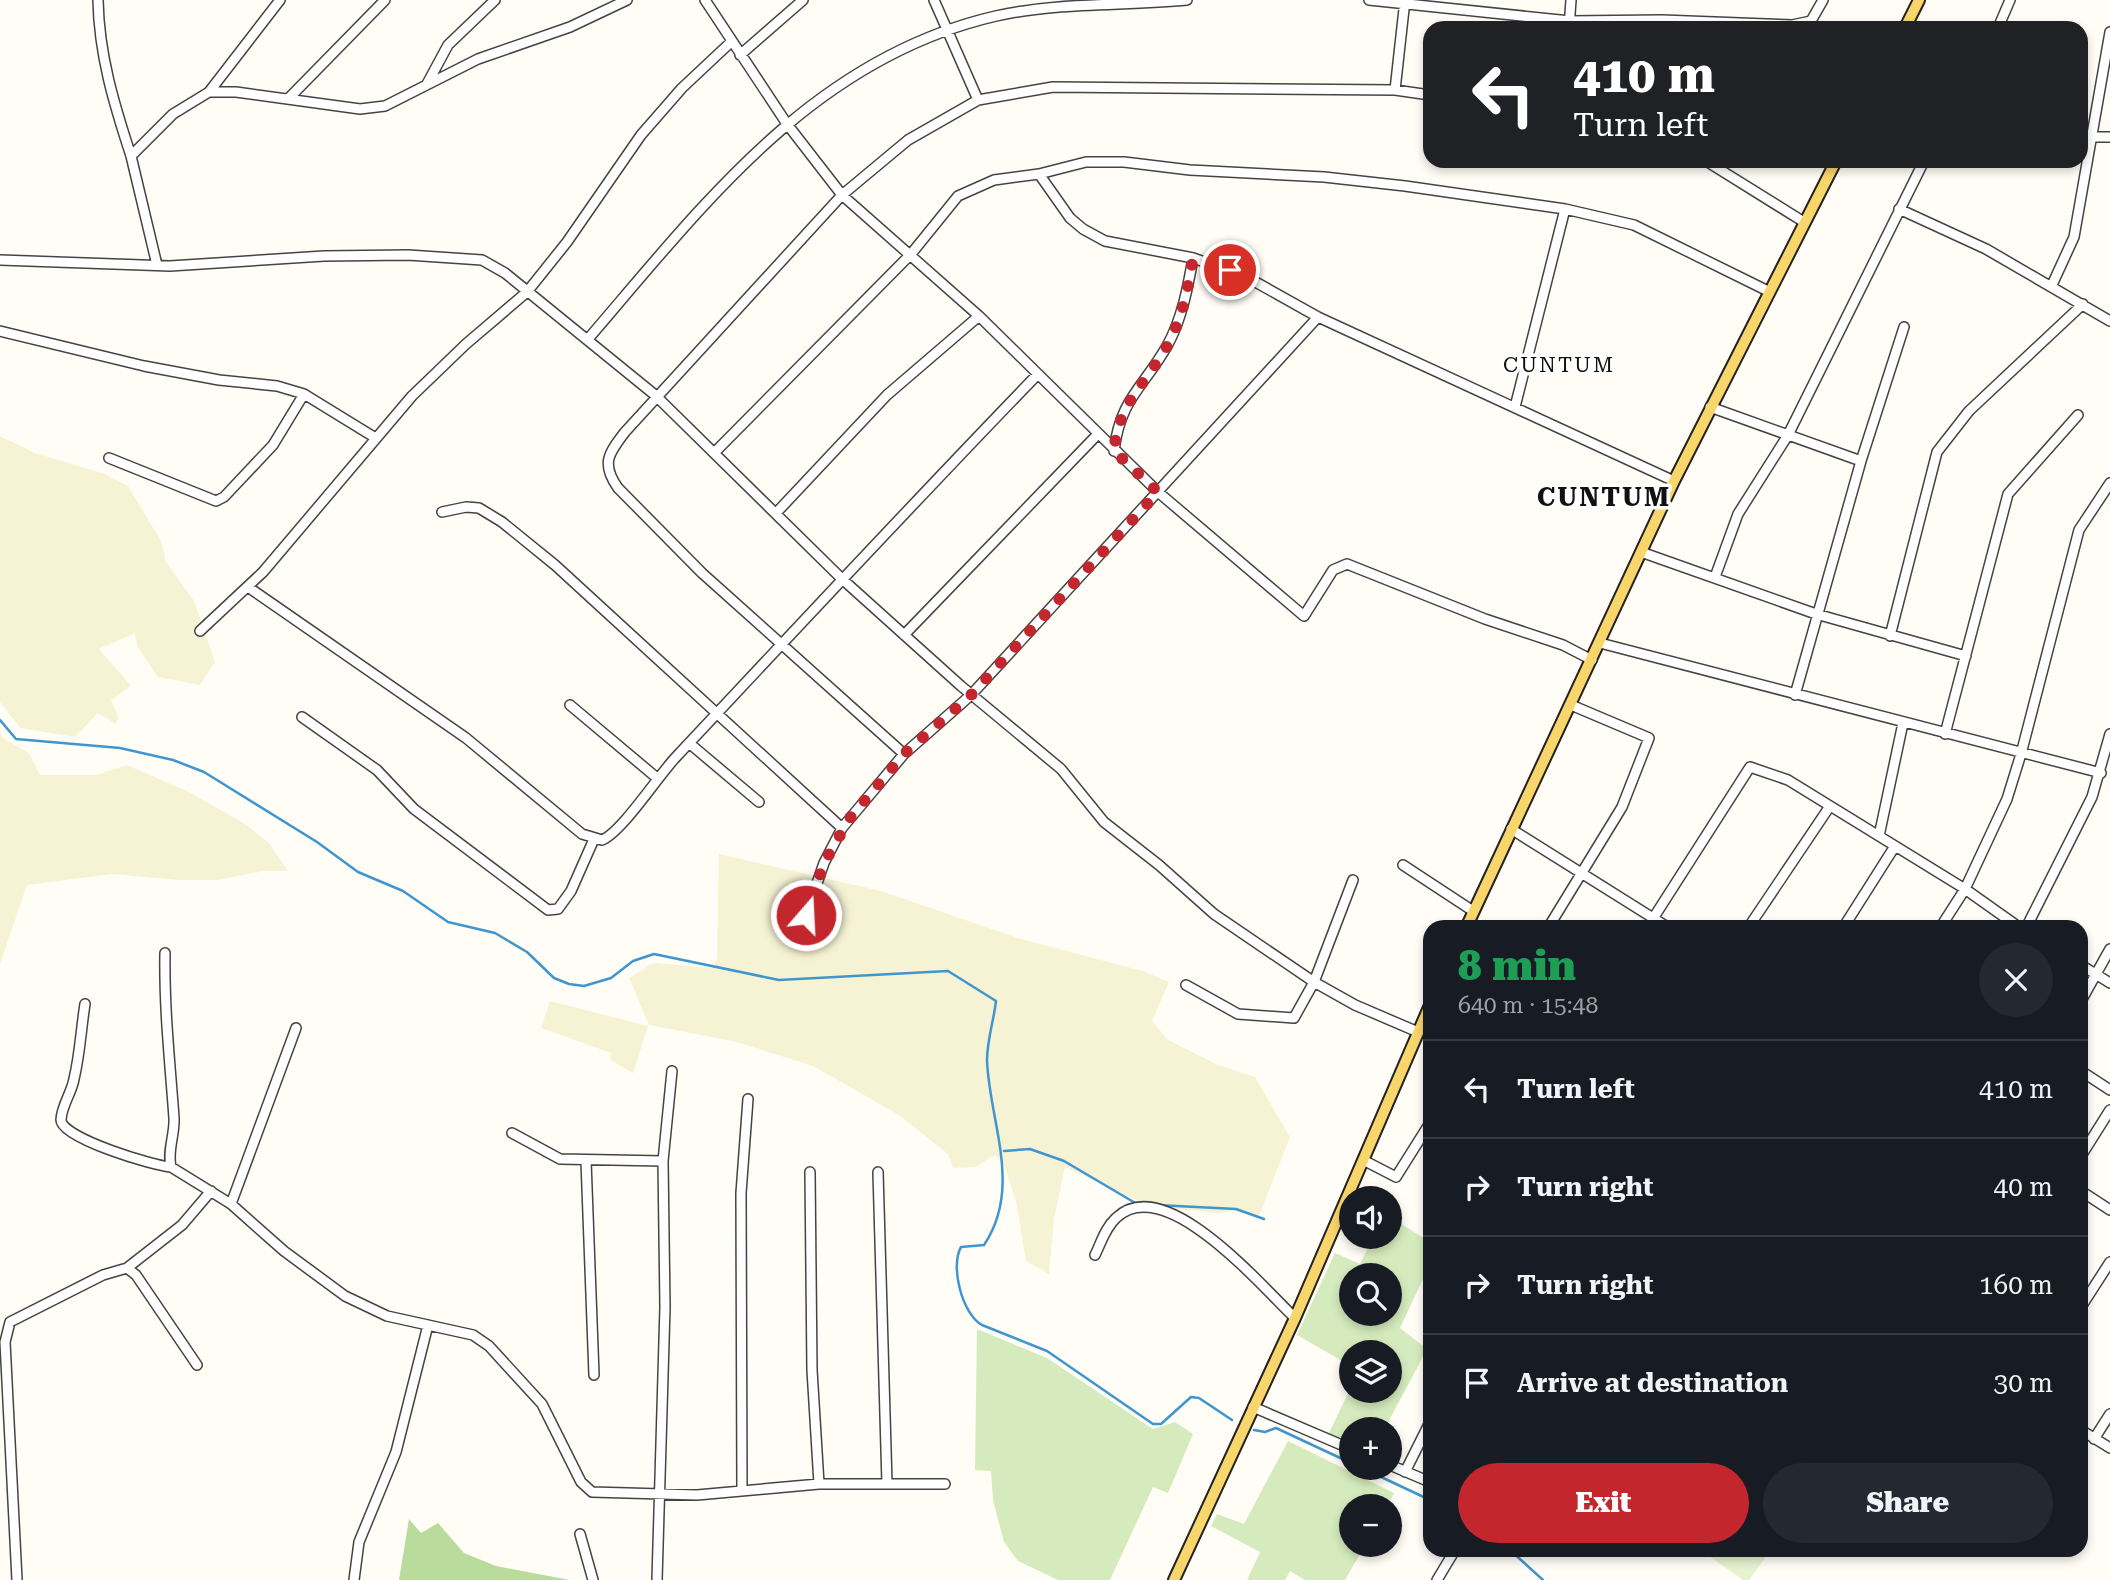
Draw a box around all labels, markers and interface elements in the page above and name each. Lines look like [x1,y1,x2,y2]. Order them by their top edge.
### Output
text: 410 m [1573,47,1715,104]
icon: left [1458,49,1549,140]
text: Turn left [1573,106,1708,144]
pin [1200,240,1260,300]
icon: arrive [1211,251,1249,289]
district label: CUNTUM [1503,353,1615,377]
district label: CUNTUM [1537,482,1671,512]
position arrow [769,878,843,952]
text: 8 min [1458,941,1576,990]
button: close [1979,943,2053,1017]
text: 640 m · 15:48 [1458,992,1598,1019]
icon: left [1458,1070,1496,1108]
text: Turn left [1517,1074,1635,1104]
text: 410 m [1979,1074,2053,1104]
icon: right [1458,1168,1496,1206]
text: Turn right [1517,1172,1653,1202]
text: 40 m [1994,1172,2053,1202]
map controls [1339,1186,1402,1557]
button: sound [1339,1186,1402,1249]
button: search [1339,1263,1402,1326]
icon: right [1458,1266,1496,1304]
text: Turn right [1517,1270,1653,1300]
text: 160 m [1979,1270,2053,1300]
button: layers [1339,1340,1402,1403]
icon: arrive [1458,1364,1496,1402]
text: Arrive at destination [1517,1368,1788,1398]
text: 30 m [1994,1368,2053,1398]
button: + [1339,1417,1402,1480]
button: Exit [1458,1463,1749,1543]
button: Share [1763,1463,2053,1543]
button: − [1339,1494,1402,1557]

